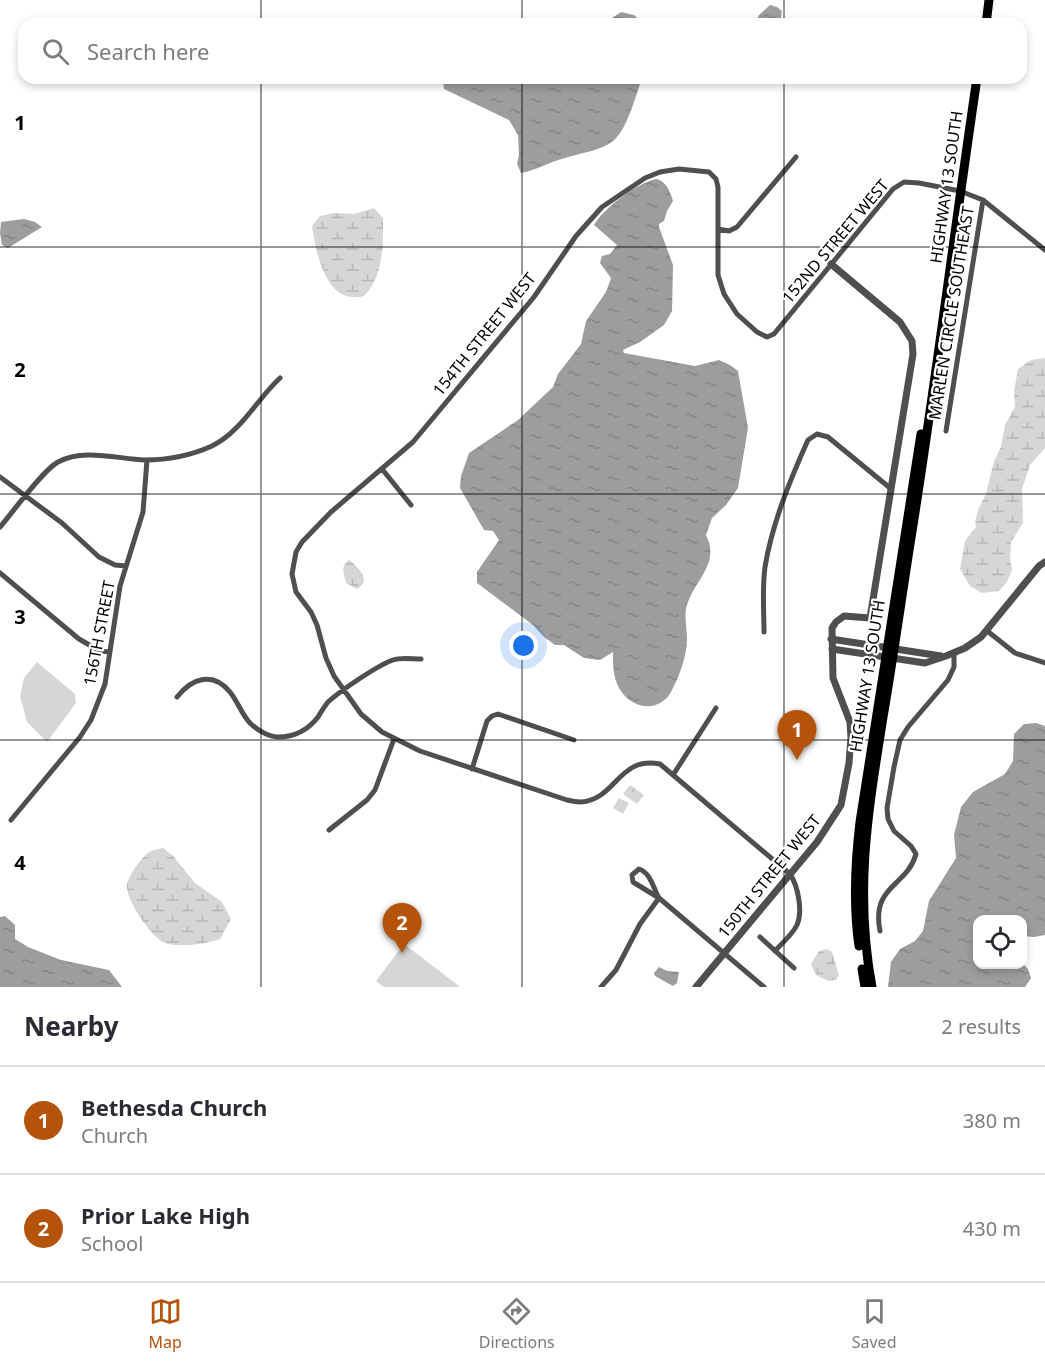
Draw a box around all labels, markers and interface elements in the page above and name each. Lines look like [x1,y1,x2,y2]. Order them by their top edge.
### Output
search box [18,18,1027,84]
icon: search [39,35,72,68]
text: Search here [87,36,209,66]
text: 1 [14,109,26,136]
street label: HIGHWAY 13 SOUTH [924,109,968,265]
street label: 152ND STREET WEST [777,174,893,308]
street label: MARLEN CIRCLE SOUTHEAST [923,205,979,421]
street label: 154TH STREET WEST [428,268,541,400]
text: 2 [14,356,26,383]
street label: 156TH STREET [78,578,120,687]
street label: HIGHWAY 13 SOUTH [844,598,890,754]
text: 3 [14,603,26,630]
your location [509,631,538,660]
pin: 1 [778,710,816,760]
street label: 150TH STREET WEST [713,810,826,942]
text: 4 [14,849,26,876]
pin: 2 [382,904,422,953]
map controls [973,915,1027,969]
button: locate [973,915,1027,969]
text: Nearby [24,1008,119,1044]
text: 2 results [941,1013,1021,1040]
text: Bethesda Church [81,1092,267,1122]
text: 1 [38,1107,49,1134]
text: 380 m [963,1107,1021,1134]
text: Church [81,1122,148,1149]
text: Prior Lake High [81,1200,250,1230]
text: 2 [38,1215,49,1242]
text: 430 m [963,1215,1021,1242]
text: School [81,1230,143,1257]
tab: Map [148,1295,182,1353]
tab: Directions [479,1295,555,1353]
tab: Saved [852,1295,896,1353]

